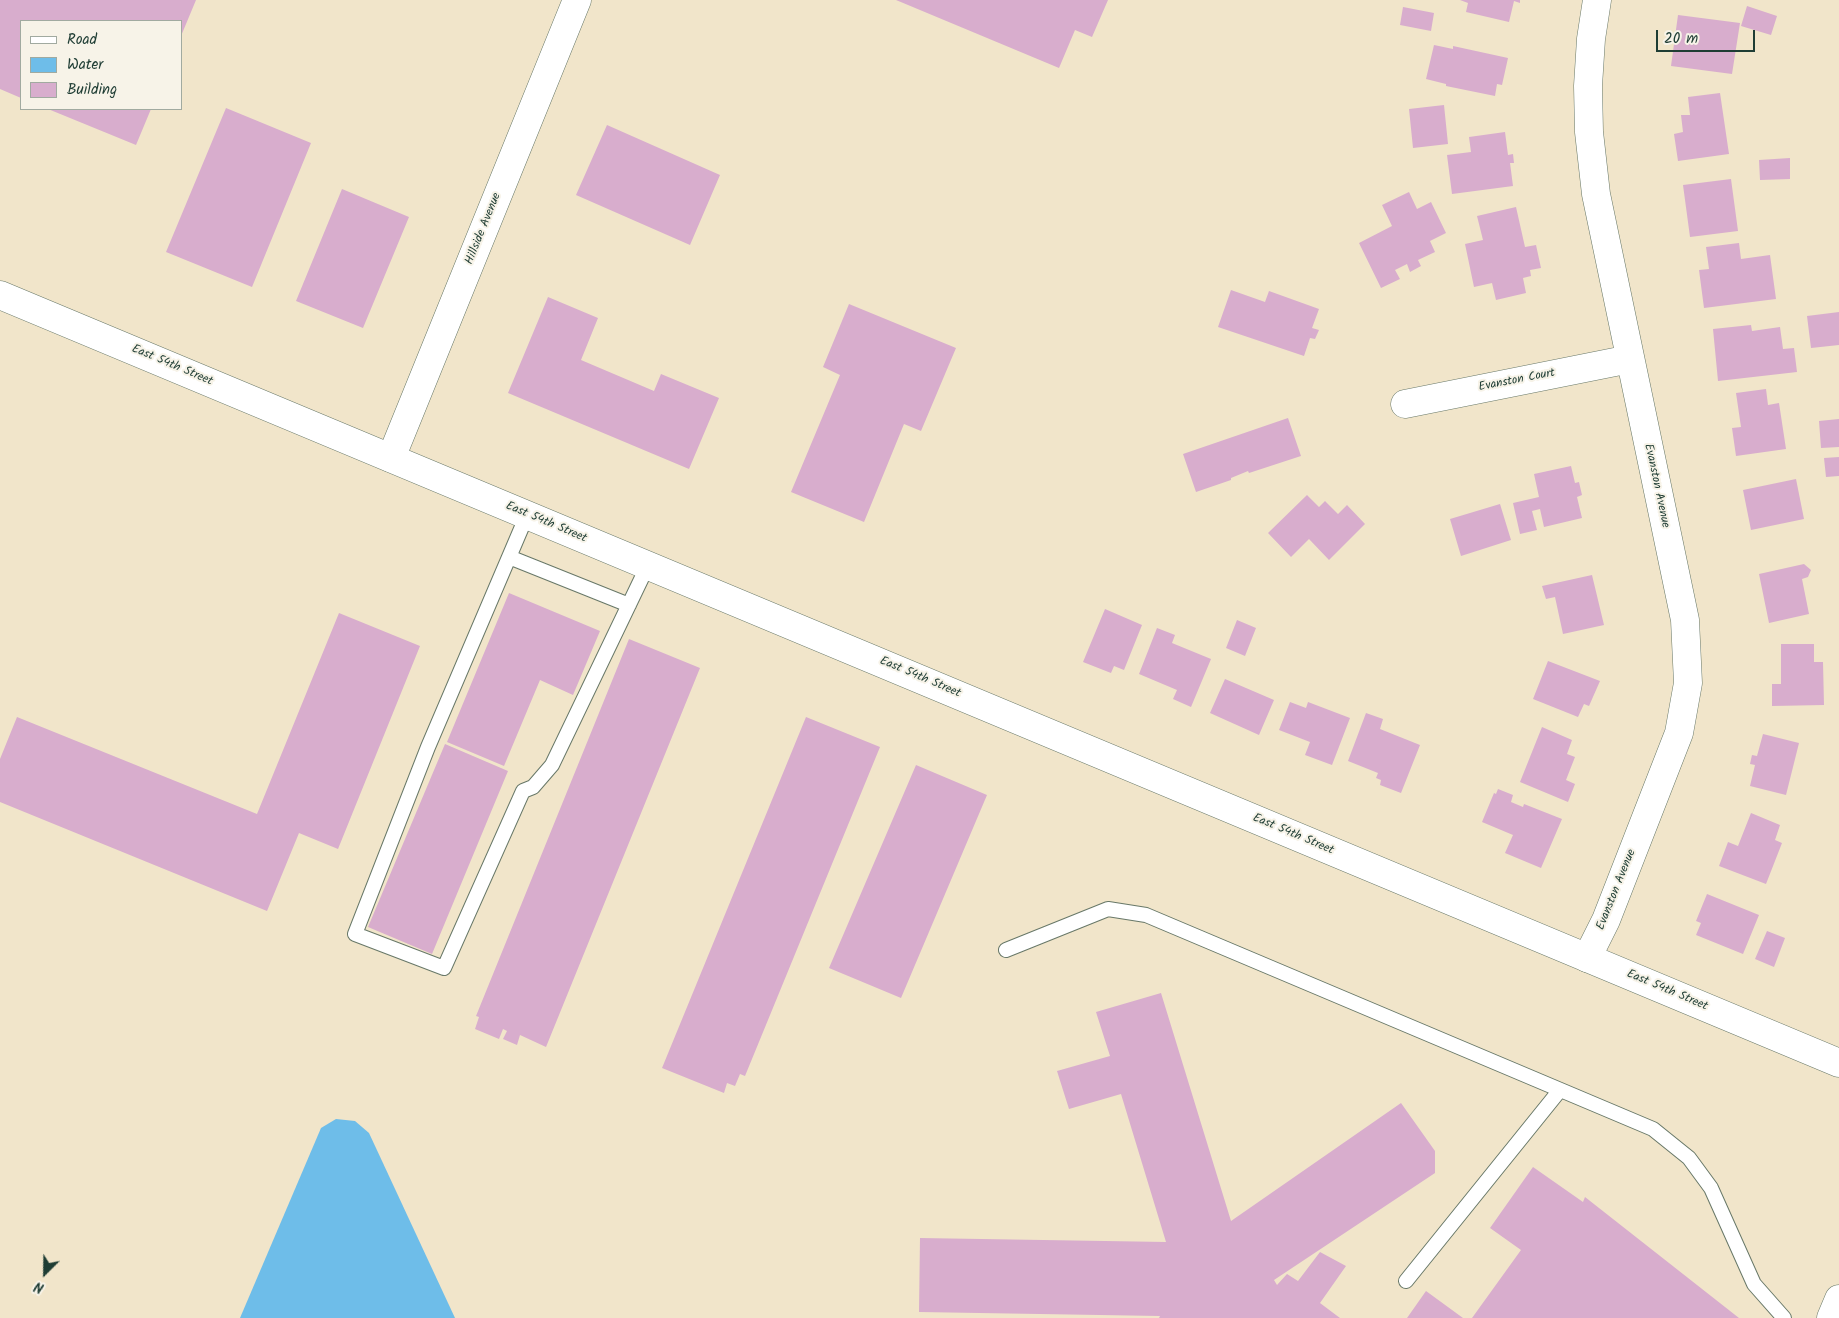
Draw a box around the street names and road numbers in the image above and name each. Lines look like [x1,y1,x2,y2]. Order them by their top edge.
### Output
street label: Hillside Avenue [463,191,505,267]
street label: East 54th Street [129,342,215,390]
street label: Evanston Court [1478,367,1556,395]
street label: Evanston Avenue [1640,443,1672,529]
street label: East 54th Street [503,499,589,547]
street label: East 54th Street [877,654,963,702]
street label: East 54th Street [1250,811,1336,859]
street label: Evanston Avenue [1594,848,1640,932]
street label: East 54th Street [1624,967,1710,1015]

